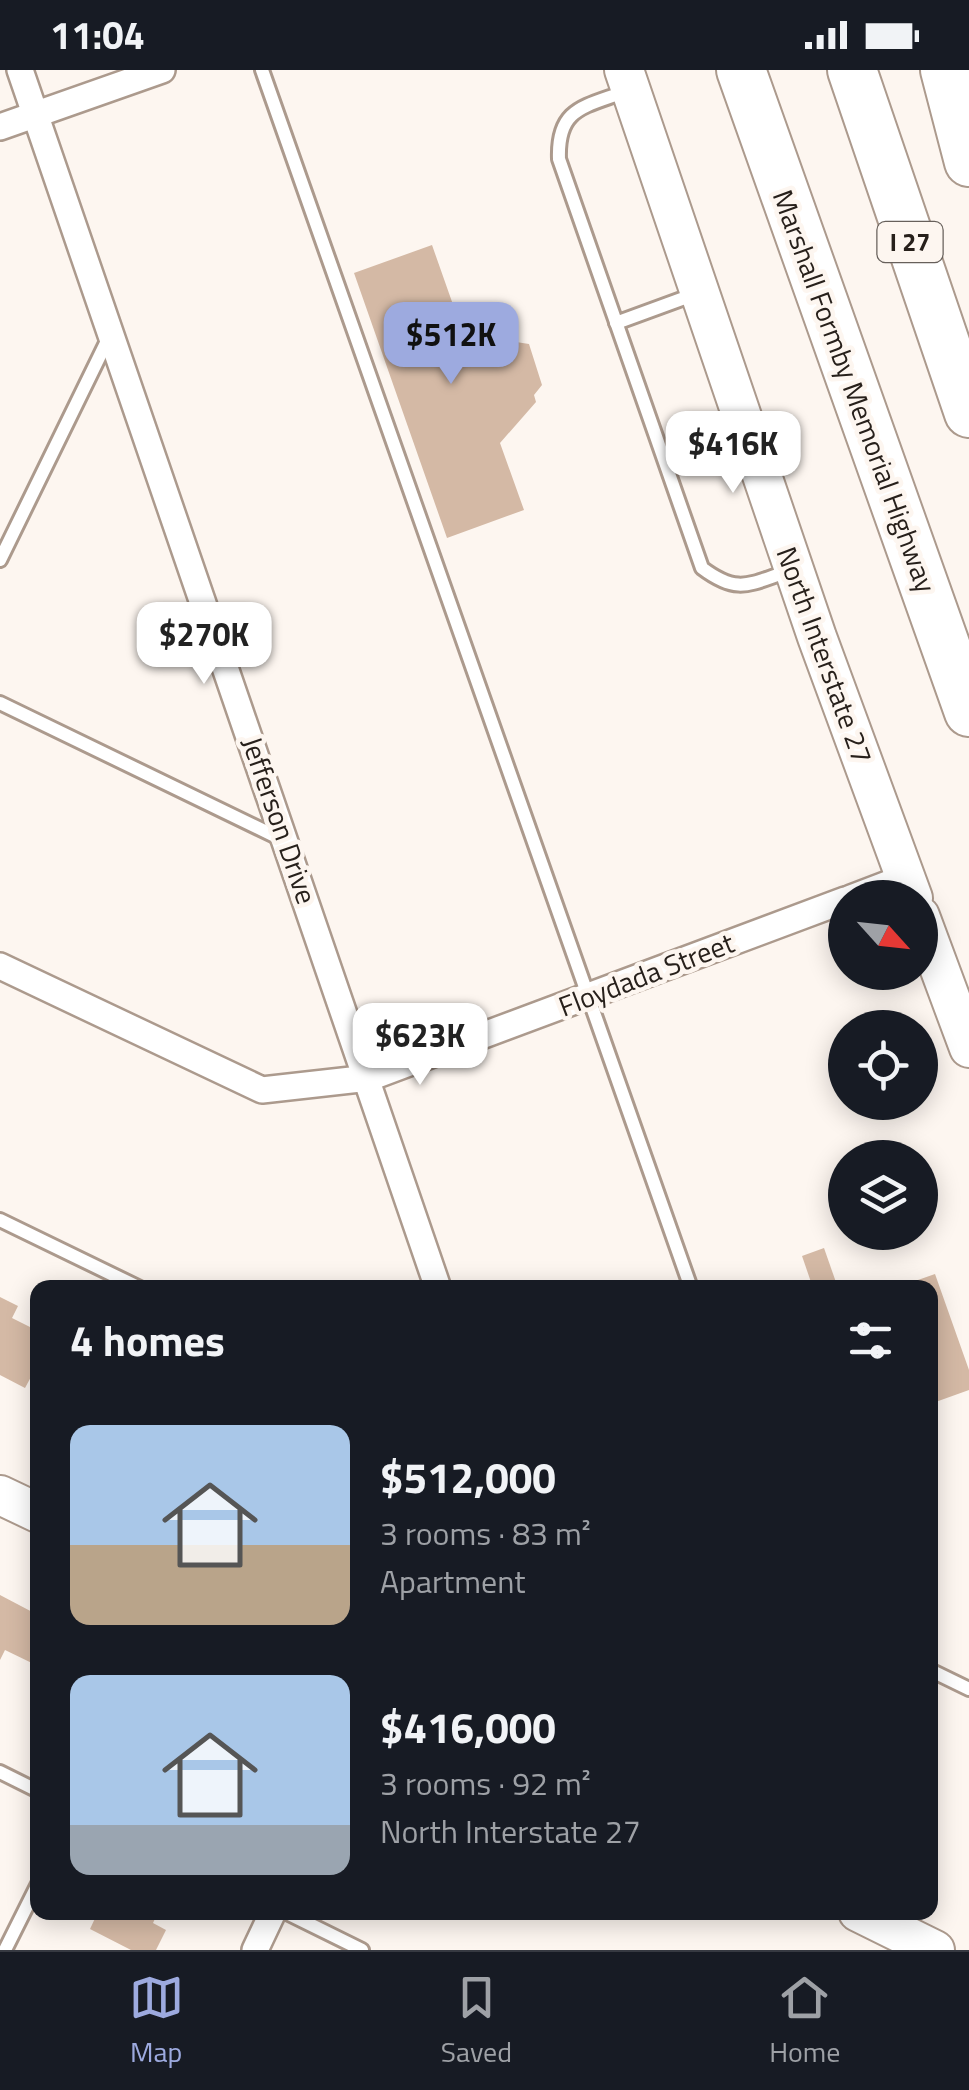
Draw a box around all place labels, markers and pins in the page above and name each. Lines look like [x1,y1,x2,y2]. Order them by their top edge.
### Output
pin: $512K [381,302,521,387]
pin: $416K [663,411,803,496]
pin: $270K [134,602,274,687]
pin: $623K [350,1003,490,1088]

